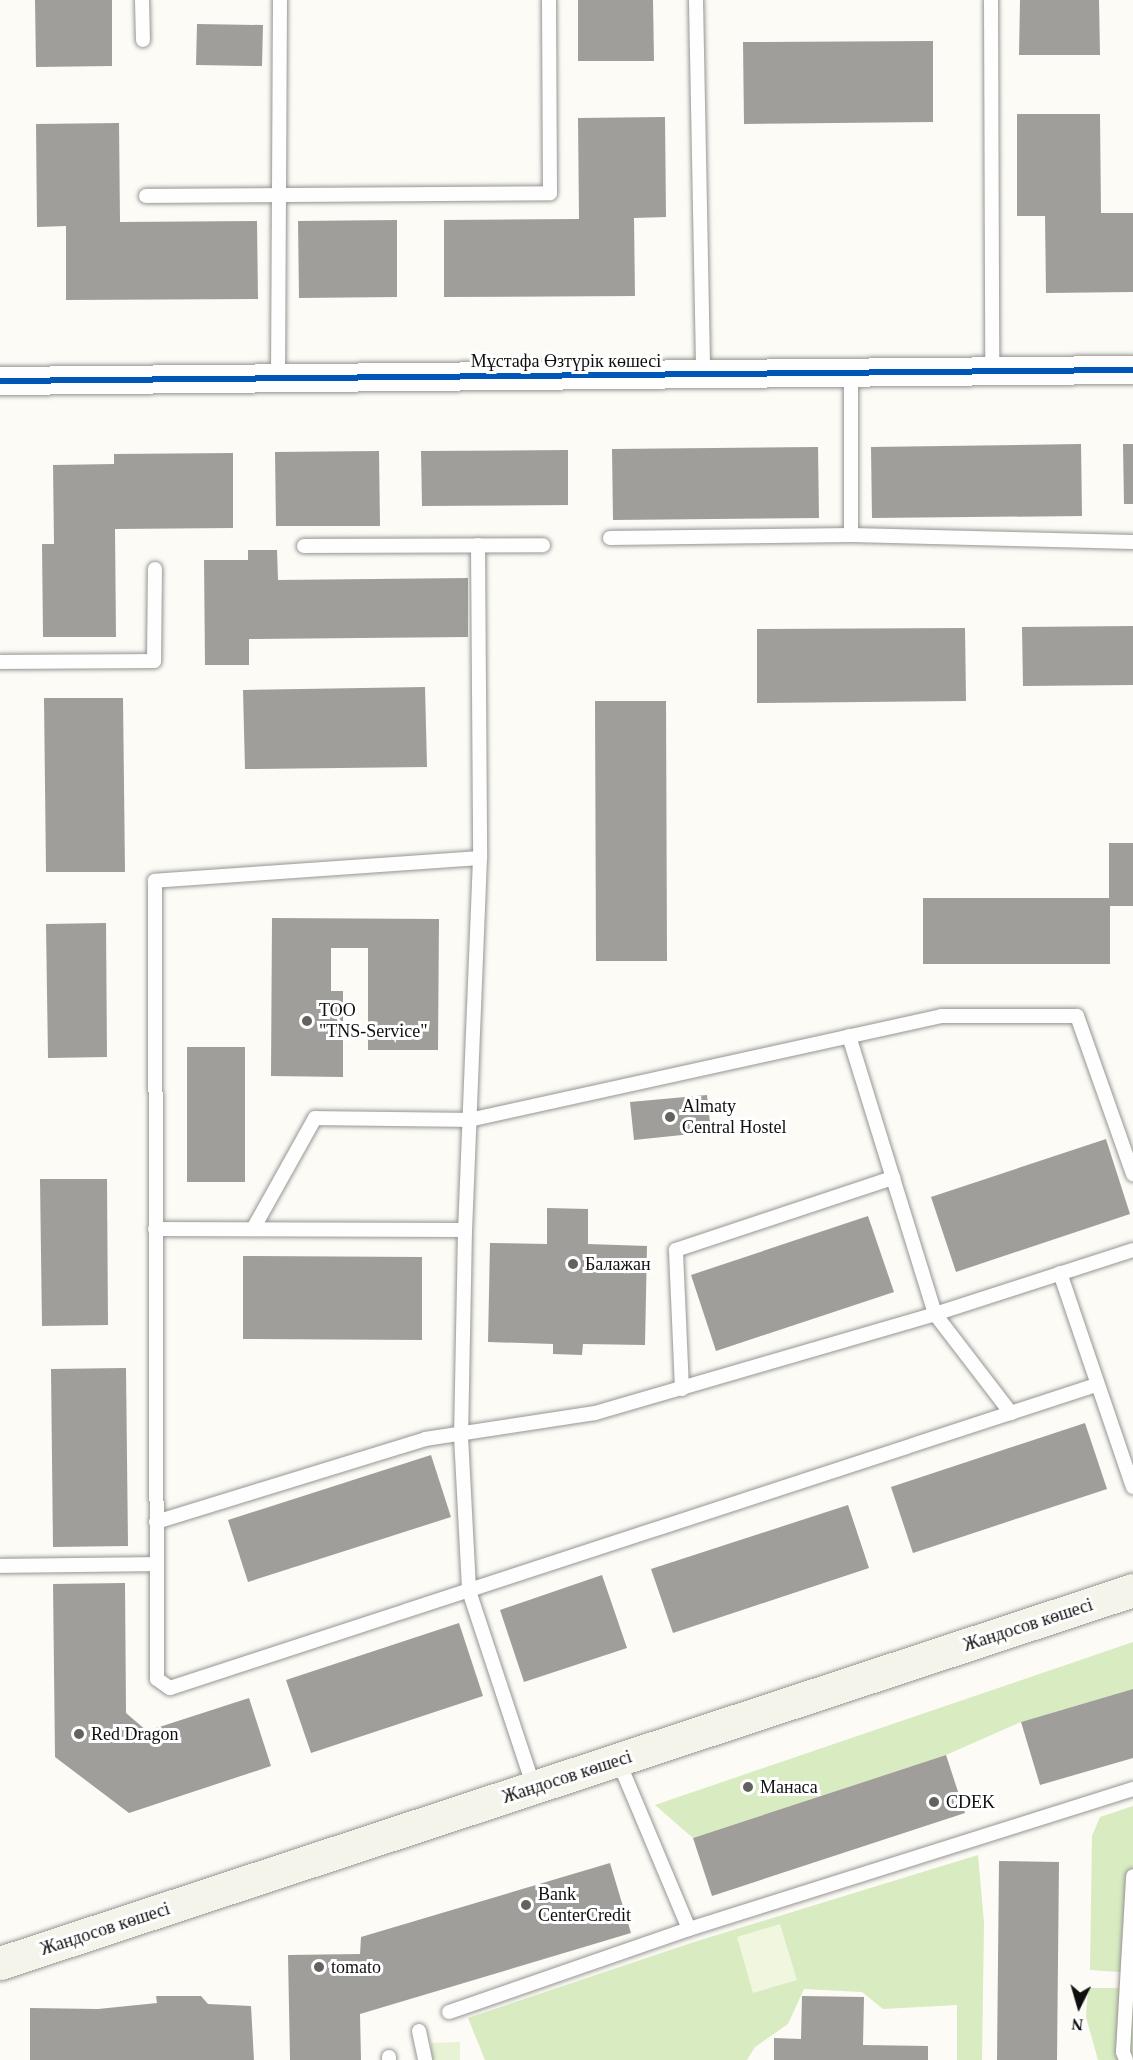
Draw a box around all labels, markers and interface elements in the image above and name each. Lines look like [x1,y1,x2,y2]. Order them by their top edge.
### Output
street label: Мұстафа Өзтүрік көшесі [471,350,661,372]
place label: ТОО "TNS-Service" [319,1000,428,1042]
marker: ТОО "TNS-Service" [300,1014,314,1028]
place label: Almaty Central Hostel [682,1096,786,1138]
marker: Almaty Central Hostel [663,1110,677,1124]
place label: Балажан [585,1253,651,1275]
marker: Балажан [566,1257,580,1271]
street label: Жандосов көшесі [960,1594,1096,1656]
place label: Red Dragon [91,1723,178,1745]
marker: Red Dragon [72,1727,86,1741]
street label: Жандосов көшесі [499,1746,635,1808]
place label: Манаса [760,1776,818,1798]
marker: Манаса [741,1780,755,1794]
place label: CDEK [946,1791,995,1813]
marker: CDEK [927,1795,941,1809]
place label: Bank CenterCredit [538,1884,631,1926]
street label: Жандосов көшесі [37,1898,173,1960]
marker: Bank CenterCredit [519,1898,533,1912]
place label: tomato [331,1956,381,1978]
marker: tomato [312,1960,326,1974]
north arrow [1049,1976,1109,2036]
text: N [1071,2015,1084,2033]

